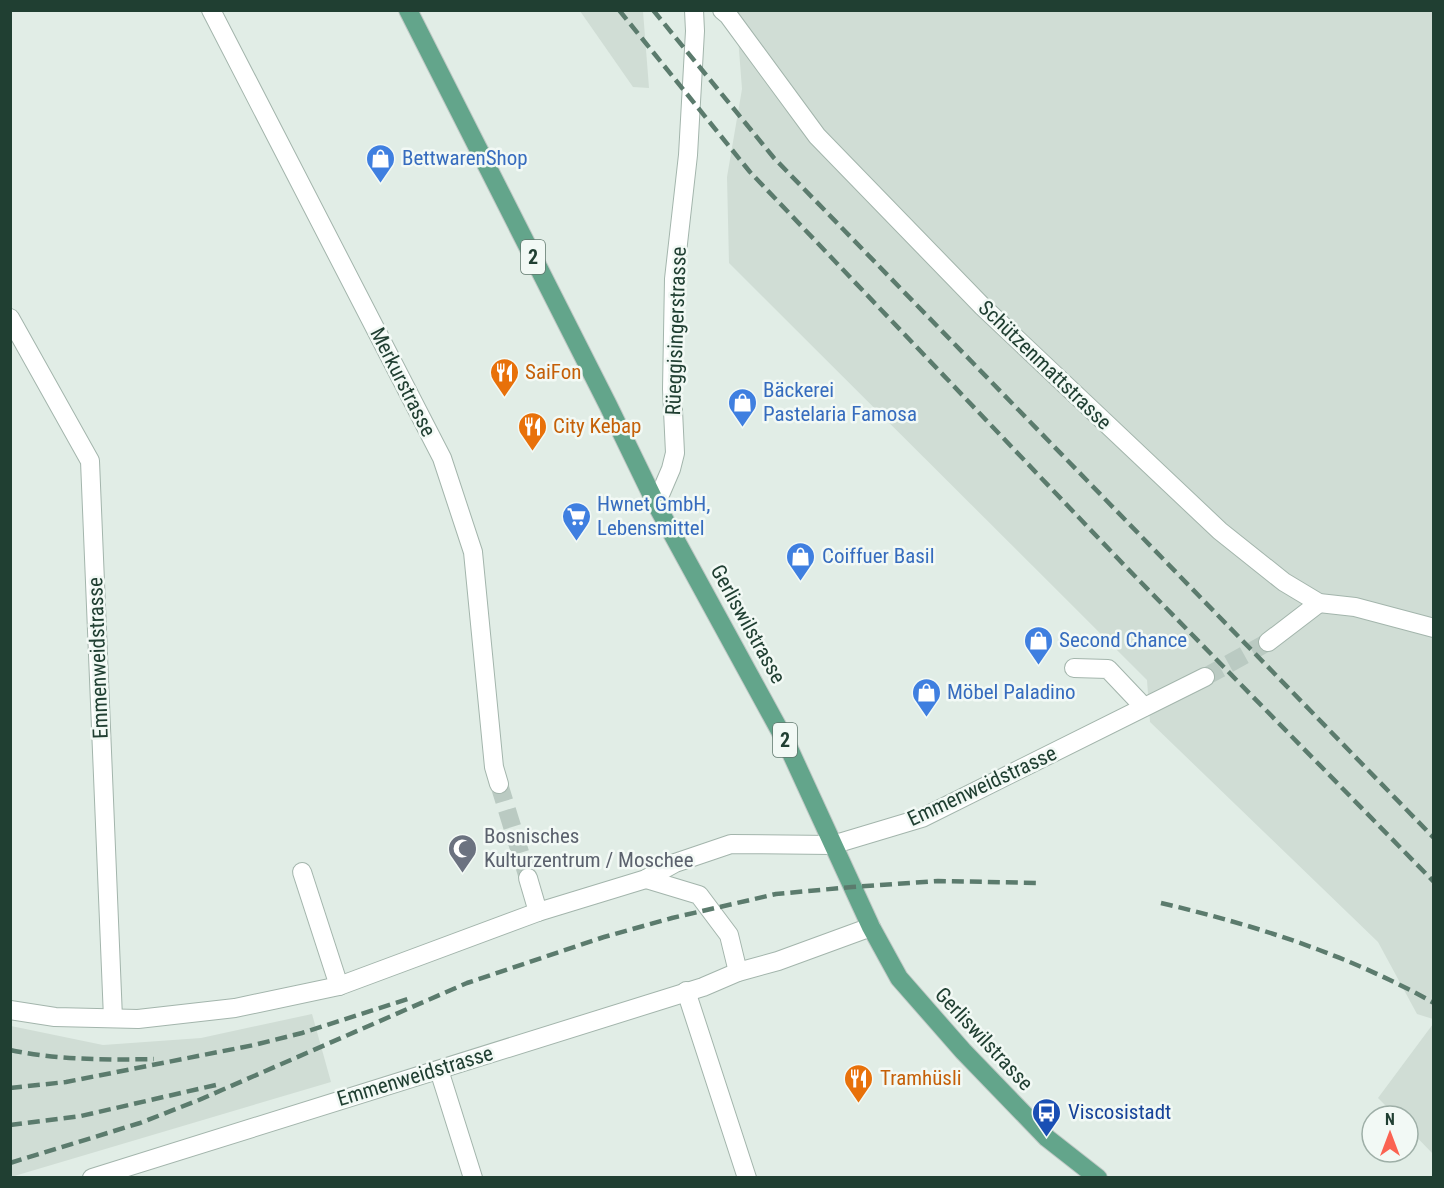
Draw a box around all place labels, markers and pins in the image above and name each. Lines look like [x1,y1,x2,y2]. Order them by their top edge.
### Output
shop icon: BettwarenShop [365,142,397,184]
place label: BettwarenShop [402,146,528,170]
restaurant icon: SaiFon [488,356,520,398]
place label: SaiFon [525,360,581,384]
place label: Bäckerei Pastelaria Famosa [763,378,917,426]
shop icon: Bäckerei Pastelaria Famosa [726,386,758,428]
restaurant icon: City Kebap [516,410,548,452]
place label: City Kebap [553,414,641,438]
place label: Hwnet GmbH, Lebensmittel [597,492,710,540]
supermarket icon: Hwnet GmbH, Lebensmittel [560,500,592,542]
shop icon: Coiffuer Basil [785,540,817,582]
place label: Coiffuer Basil [822,544,935,568]
shop icon: Second Chance [1022,624,1054,666]
place label: Second Chance [1059,628,1187,652]
shop icon: Möbel Paladino [910,676,942,718]
place label: Möbel Paladino [947,680,1076,704]
place label: Bosnisches Kulturzentrum / Moschee [484,824,694,872]
mosque icon: Bosnisches Kulturzentrum / Moschee [447,832,479,874]
restaurant icon: Tramhüsli [843,1062,875,1104]
place label: Tramhüsli [880,1066,962,1090]
bus stop icon: Viscosistadt [1031,1096,1063,1138]
place label: Viscosistadt [1068,1100,1171,1124]

